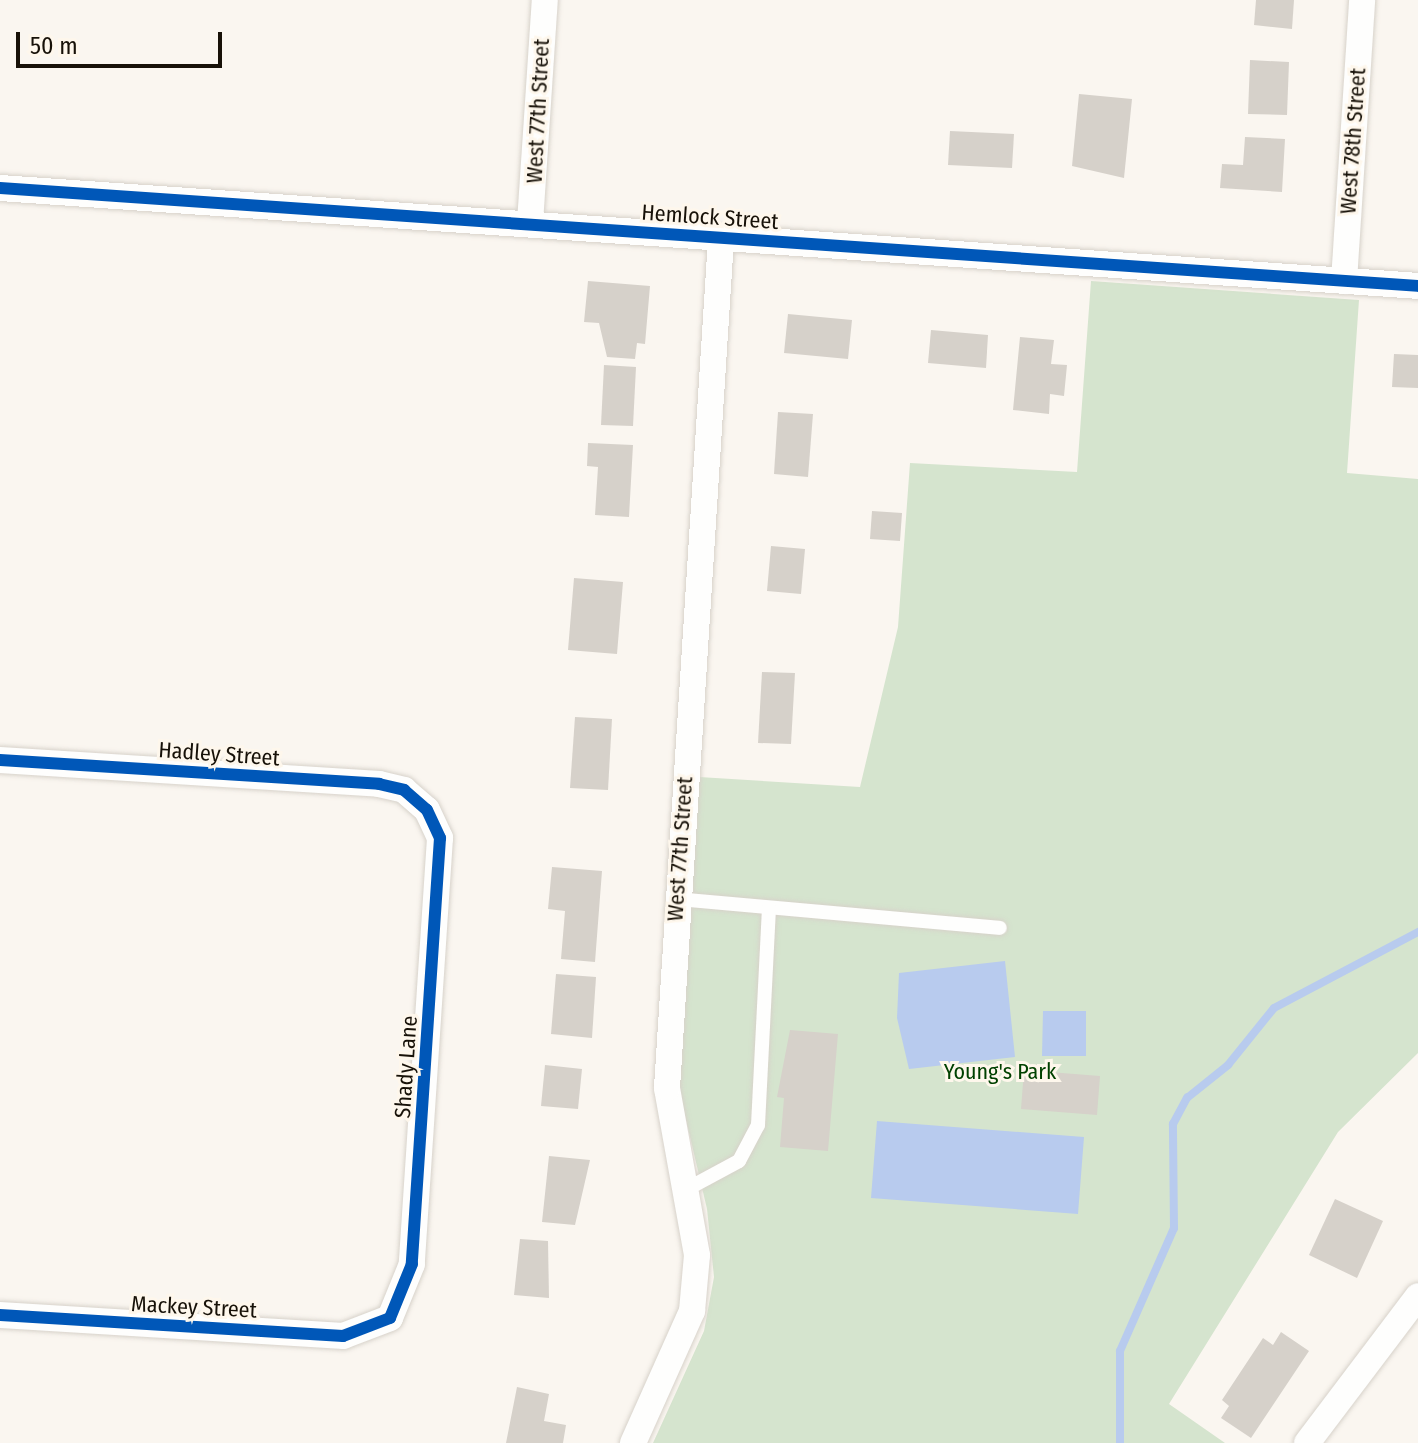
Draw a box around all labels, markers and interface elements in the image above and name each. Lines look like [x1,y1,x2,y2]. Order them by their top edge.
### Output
scale bar [20,16,226,66]
text: 50 m [30,32,78,60]
street label: West 77th Street [521,38,555,184]
street label: West 78th Street [1335,67,1371,215]
street label: Hemlock Street [641,199,779,235]
street label: Hadley Street [157,737,281,771]
street label: West 77th Street [662,776,698,922]
street label: Shady Lane [389,1015,423,1119]
park label: Young's Park [944,1059,1056,1085]
street label: Mackey Street [131,1291,257,1323]

